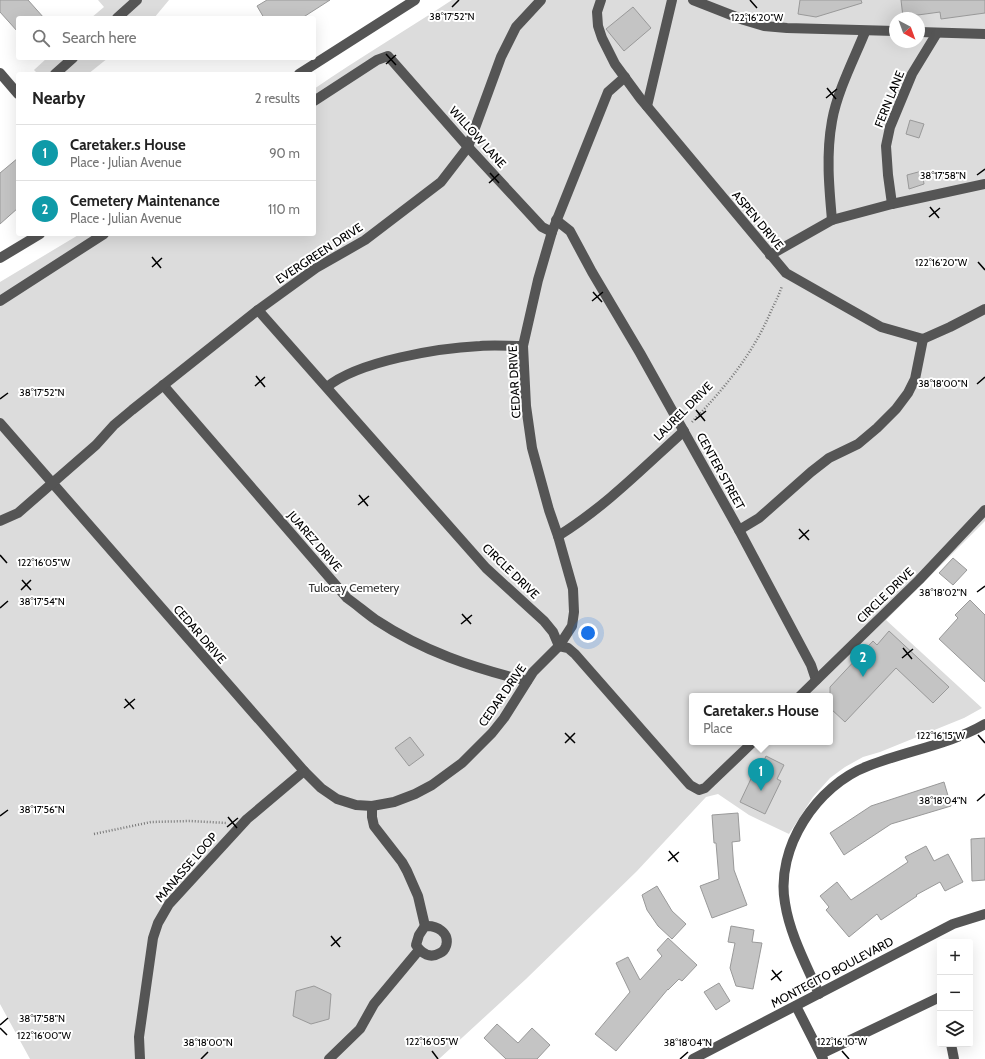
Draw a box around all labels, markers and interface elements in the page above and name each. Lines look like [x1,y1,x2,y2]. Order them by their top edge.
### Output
text: 38°17'52"N [429,10,475,23]
text: 122°16'20"W [731,11,784,24]
north arrow [889,12,925,48]
search box [16,16,316,60]
icon: search [30,27,52,49]
text: Search here [62,29,137,47]
street label: FERN LANE [871,68,907,130]
text: Nearby [32,88,85,108]
text: 2 results [255,90,300,106]
street label: WILLOW LANE [446,103,510,171]
text: Caretaker.s House [70,136,186,154]
text: 1 [43,145,47,161]
text: 90 m [269,145,300,161]
text: Place · Julian Avenue [70,154,182,170]
text: 38°17'58"N [920,169,966,182]
street label: ASPEN DRIVE [729,188,787,253]
text: Cemetery Maintenance [70,192,220,210]
text: 2 [42,201,48,217]
text: 110 m [268,201,300,217]
text: Place · Julian Avenue [70,210,182,226]
street label: EVERGREEN DRIVE [273,219,366,287]
text: 122°16'20"W [915,256,968,269]
street label: CEDAR DRIVE [505,345,523,419]
text: 38°18'00"N [918,377,968,390]
street label: LAUREL DRIVE [650,378,716,444]
text: 38°17'52"N [19,386,65,399]
street label: CENTER STREET [694,430,749,513]
street label: JUAREZ DRIVE [284,507,346,575]
street label: CIRCLE DRIVE [479,540,543,602]
text: 122°16'05"W [18,556,71,569]
street label: CIRCLE DRIVE [853,564,917,626]
park label: Tulocay Cemetery [309,580,399,595]
text: 38°18'02"N [919,586,967,599]
text: 38°17'54"N [19,595,65,608]
street label: CEDAR DRIVE [170,602,230,667]
your location [578,623,598,643]
pin: 2 [850,644,876,677]
street label: CEDAR DRIVE [475,661,529,729]
popup [689,693,833,745]
text: Caretaker.s House [703,702,819,720]
text: Place [703,720,732,736]
text: 122°16'15"W [917,729,966,742]
pin: 1 [748,758,774,791]
text: 38°18'04"N [919,794,967,807]
text: 38°17'56"N [19,803,65,816]
street label: MANASSE LOOP [152,829,220,905]
street label: MONTECITO BOULEVARD [768,933,896,1011]
map controls [937,939,973,1047]
button: + [937,939,973,975]
button: − [937,975,973,1011]
button: layers [937,1011,973,1047]
text: 38°17'58"N [19,1012,65,1025]
text: 122°16'00"W [17,1029,72,1042]
text: 122°16'05"W [406,1035,459,1048]
text: 122°16'10"W [817,1035,868,1048]
text: 38°18'00"N [183,1036,233,1049]
text: 38°18'04"N [664,1036,712,1049]

